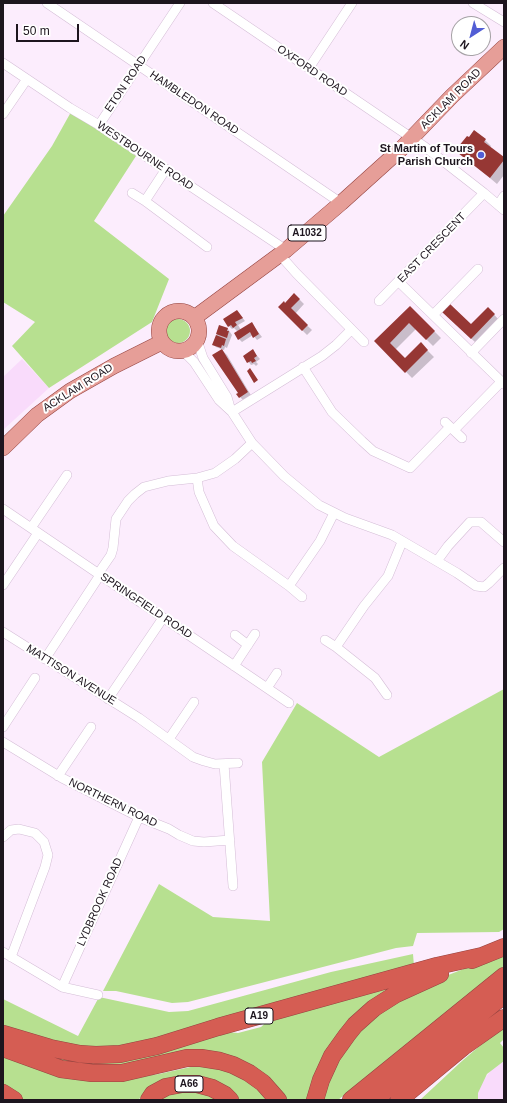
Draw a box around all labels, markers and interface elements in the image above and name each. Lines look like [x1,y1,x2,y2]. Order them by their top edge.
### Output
scale bar [18,16,81,42]
north arrow [451,16,491,56]
text: 50 m [23,24,50,38]
text: N [458,38,471,52]
street label: OXFORD ROAD [274,43,350,99]
street label: ETON ROAD [102,53,150,115]
street label: ACKLAM ROAD [418,66,484,132]
street label: HAMBLEDON ROAD [147,68,241,138]
street label: WESTBOURNE ROAD [94,119,196,193]
place label: St Martin of Tours Parish Church [380,142,473,168]
marker: St Martin of Tours Parish Church [476,150,486,160]
street label: EAST CRESCENT [395,210,469,286]
road number: A1032 [288,225,326,241]
street label: ACKLAM ROAD [41,361,115,415]
street label: SPRINGFIELD ROAD [97,570,195,642]
street label: MATTISON AVENUE [24,642,118,708]
street label: NORTHERN ROAD [67,776,159,830]
street label: LYDBROOK ROAD [75,856,125,948]
road number: A19 [245,1008,273,1024]
road number: A66 [175,1076,203,1092]

